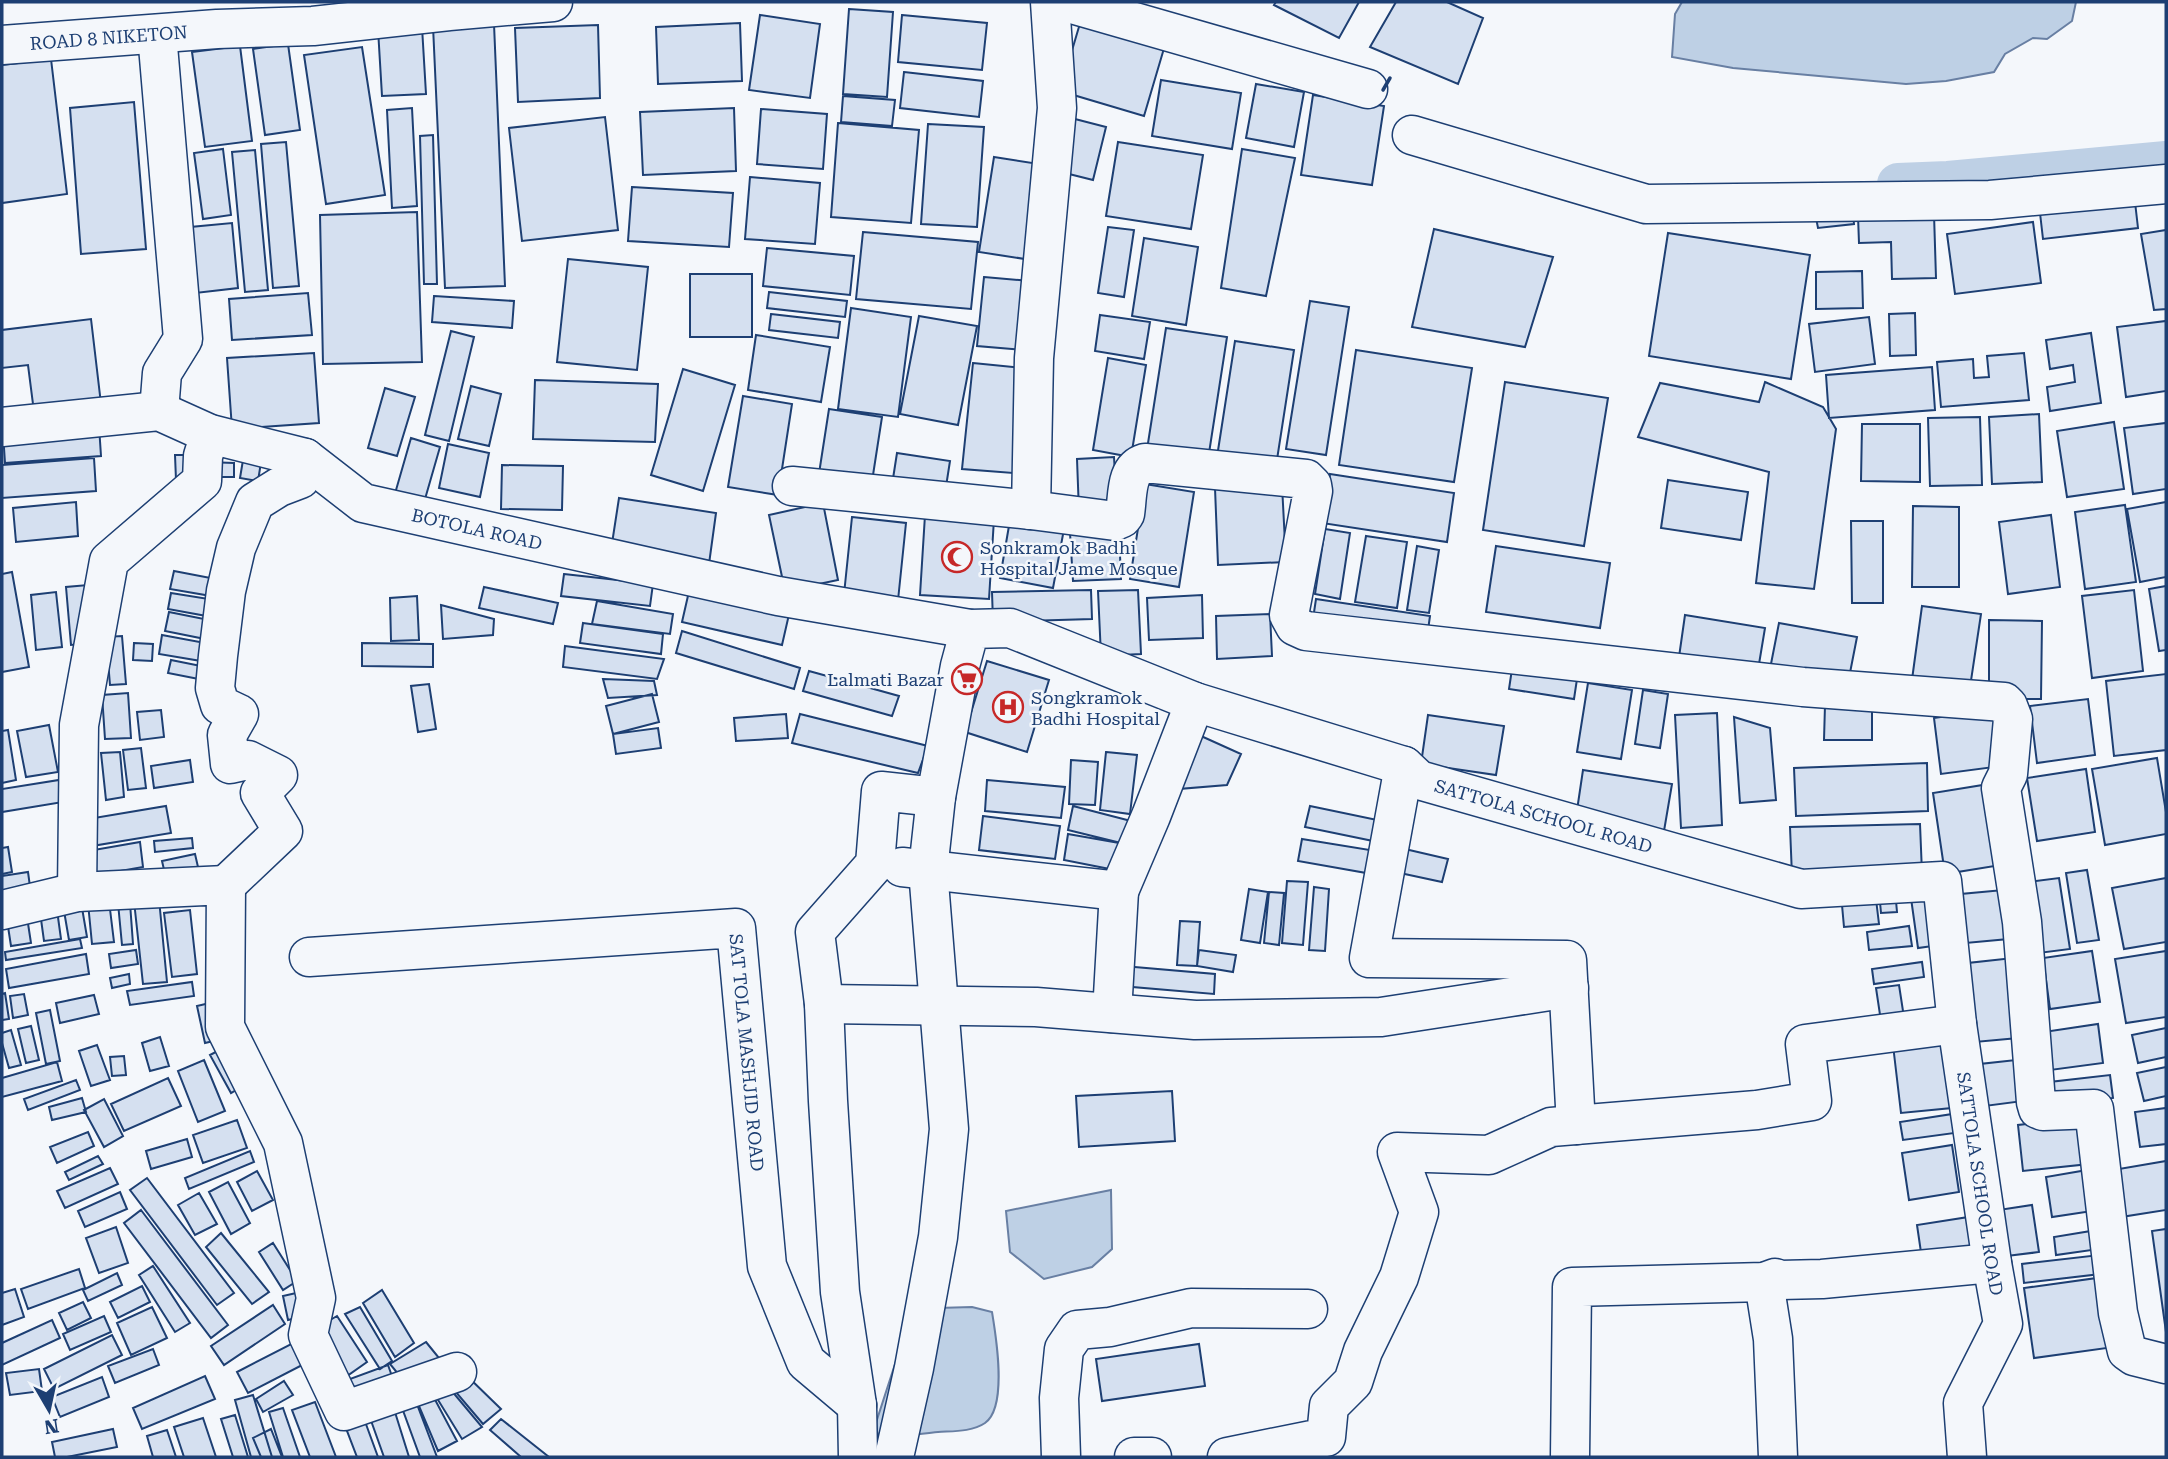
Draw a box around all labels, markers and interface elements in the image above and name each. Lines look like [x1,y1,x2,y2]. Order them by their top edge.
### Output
street label: ROAD 8 NIKETON [29,21,188,53]
street label: BOTOLA ROAD [410,504,544,553]
place label: Sonkramok Badhi Hospital Jame Mosque [980,537,1178,579]
mosque icon: Sonkramok Badhi Hospital Jame Mosque [940,540,974,574]
supermarket icon: Lalmati Bazar [950,662,984,696]
place label: Lalmati Bazar [827,669,944,690]
place label: Songkramok Badhi Hospital [1031,687,1160,729]
hospital icon: Songkramok Badhi Hospital [991,690,1025,724]
street label: SATTOLA SCHOOL ROAD [1432,774,1655,857]
street label: SAT TOLA MASHJID ROAD [726,933,769,1172]
street label: SATTOLA SCHOOL ROAD [1954,1070,2008,1297]
north arrow [14,1375,84,1445]
text: N [42,1414,61,1439]

